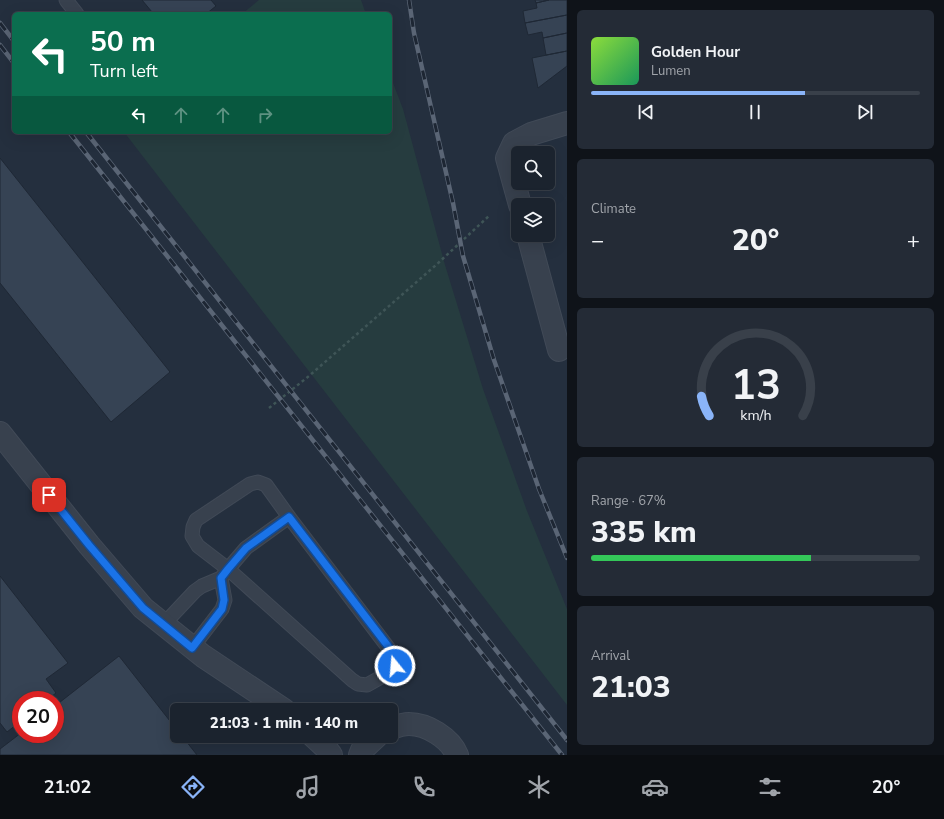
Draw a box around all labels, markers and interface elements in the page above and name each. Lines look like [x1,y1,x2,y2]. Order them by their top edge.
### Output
text: 50 m [90,23,156,61]
icon: left [24,28,76,80]
text: Golden Hour [651,42,740,62]
text: Turn left [90,59,158,83]
text: Lumen [651,62,691,80]
icon: previous [635,101,657,123]
icon: pause [744,101,766,123]
icon: next [854,101,876,123]
icon: left [128,104,150,126]
icon: ahead [170,104,192,126]
icon: ahead [212,104,234,126]
icon: right [254,104,276,126]
map controls [511,146,555,242]
button: search [511,146,555,190]
button: layers [511,198,555,242]
text: Climate [591,200,636,218]
text: 20° [732,220,779,261]
text: − [591,226,604,256]
text: + [907,226,920,256]
text: 13 [731,356,780,413]
text: km/h [740,405,771,424]
pin [32,478,66,512]
icon: arrive [38,484,60,506]
text: Range · 67% [591,492,666,510]
text: 335 km [591,512,697,553]
position arrow [374,645,416,687]
text: Arrival [591,647,630,665]
text: 21:03 [591,667,671,708]
speed limit sign: 20 [12,691,64,743]
text: 21:03 · 1 min · 140 m [210,713,358,733]
icon: directions [179,773,207,801]
icon: music [294,773,322,801]
icon: phone [410,773,438,801]
icon: climate [525,773,553,801]
icon: car [641,773,669,801]
icon: filters [756,773,784,801]
text: 21:02 [44,775,91,799]
text: 20° [872,775,900,799]

